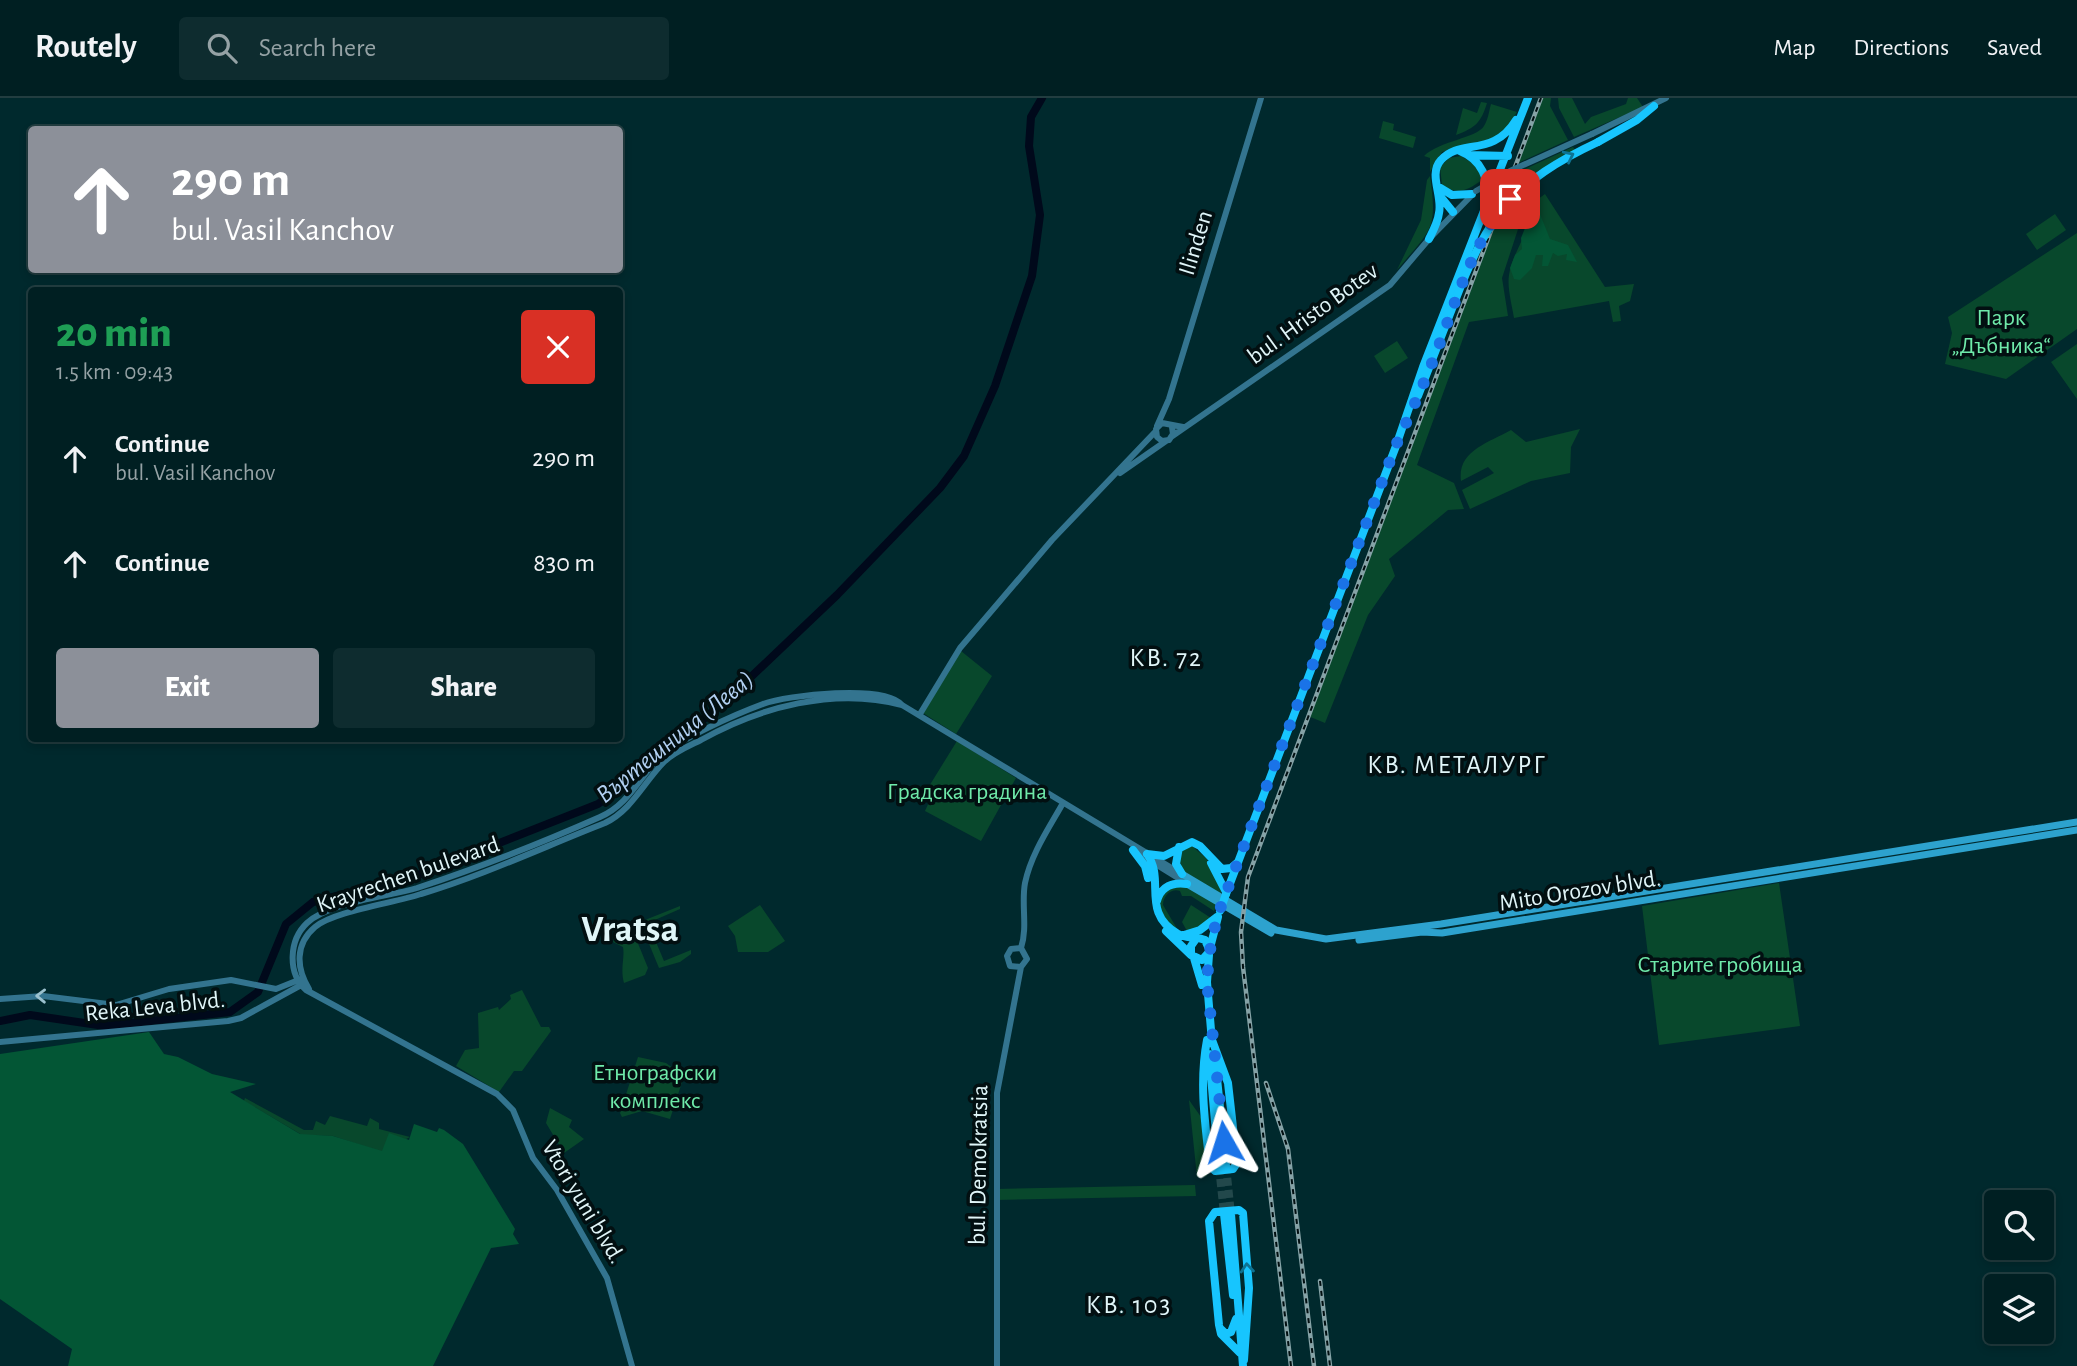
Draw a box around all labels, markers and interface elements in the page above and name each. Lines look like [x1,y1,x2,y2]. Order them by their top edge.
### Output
search box [179,17,669,80]
icon: search [203,29,241,67]
text: Routely [35,31,137,64]
text: Search here [259,35,376,61]
text: Map [1773,36,1815,60]
text: Directions [1853,36,1949,60]
text: Saved [1987,36,2042,60]
one-way arrow [1562,150,1574,164]
icon: ahead [56,154,147,245]
text: 290 m [171,156,290,205]
pin [1480,169,1540,229]
icon: arrive [1491,180,1529,218]
street label: Ilinden [1175,208,1217,278]
text: bul. Vasil Kanchov [171,214,394,246]
street label: bul. Hristo Botev [1243,259,1383,369]
park label: Парк „Дъбника“ [1951,306,2051,358]
button: close [521,310,595,384]
text: 20 min [56,312,172,354]
text: 1.5 km · 09:43 [56,361,173,384]
text: Continue [115,431,210,457]
icon: ahead [56,440,94,478]
text: 290 m [532,445,595,471]
text: bul. Vasil Kanchov [115,462,275,485]
icon: ahead [56,545,94,583]
text: Continue [115,550,210,576]
text: 830 m [533,550,595,576]
district label: КВ. 72 [1129,645,1203,671]
button: Exit [56,648,319,728]
button: Share [333,648,595,728]
water label: Въртешница (Лева) [591,666,759,808]
district label: КВ. МЕТАЛУРГ [1367,752,1547,778]
park label: Градска градина [887,780,1047,804]
street label: Krayrechen bulevard [313,832,503,918]
street label: Mito Orozov blvd. [1497,866,1663,916]
district label: Vratsa [581,911,679,949]
park label: Старите гробища [1637,953,1803,977]
one-way arrow [36,988,46,1004]
street label: Reka Leva blvd. [84,988,226,1026]
park label: Етнографски комплекс [593,1061,717,1113]
street label: bul. Demokratsia [966,1085,992,1245]
position arrow [1187,1105,1261,1179]
street label: Vtori yuni blvd. [537,1136,629,1268]
map controls [1984,1190,2054,1344]
button: search [1984,1190,2054,1260]
one-way arrow [1240,1262,1255,1273]
button: layers [1984,1274,2054,1344]
district label: КВ. 103 [1086,1292,1172,1318]

